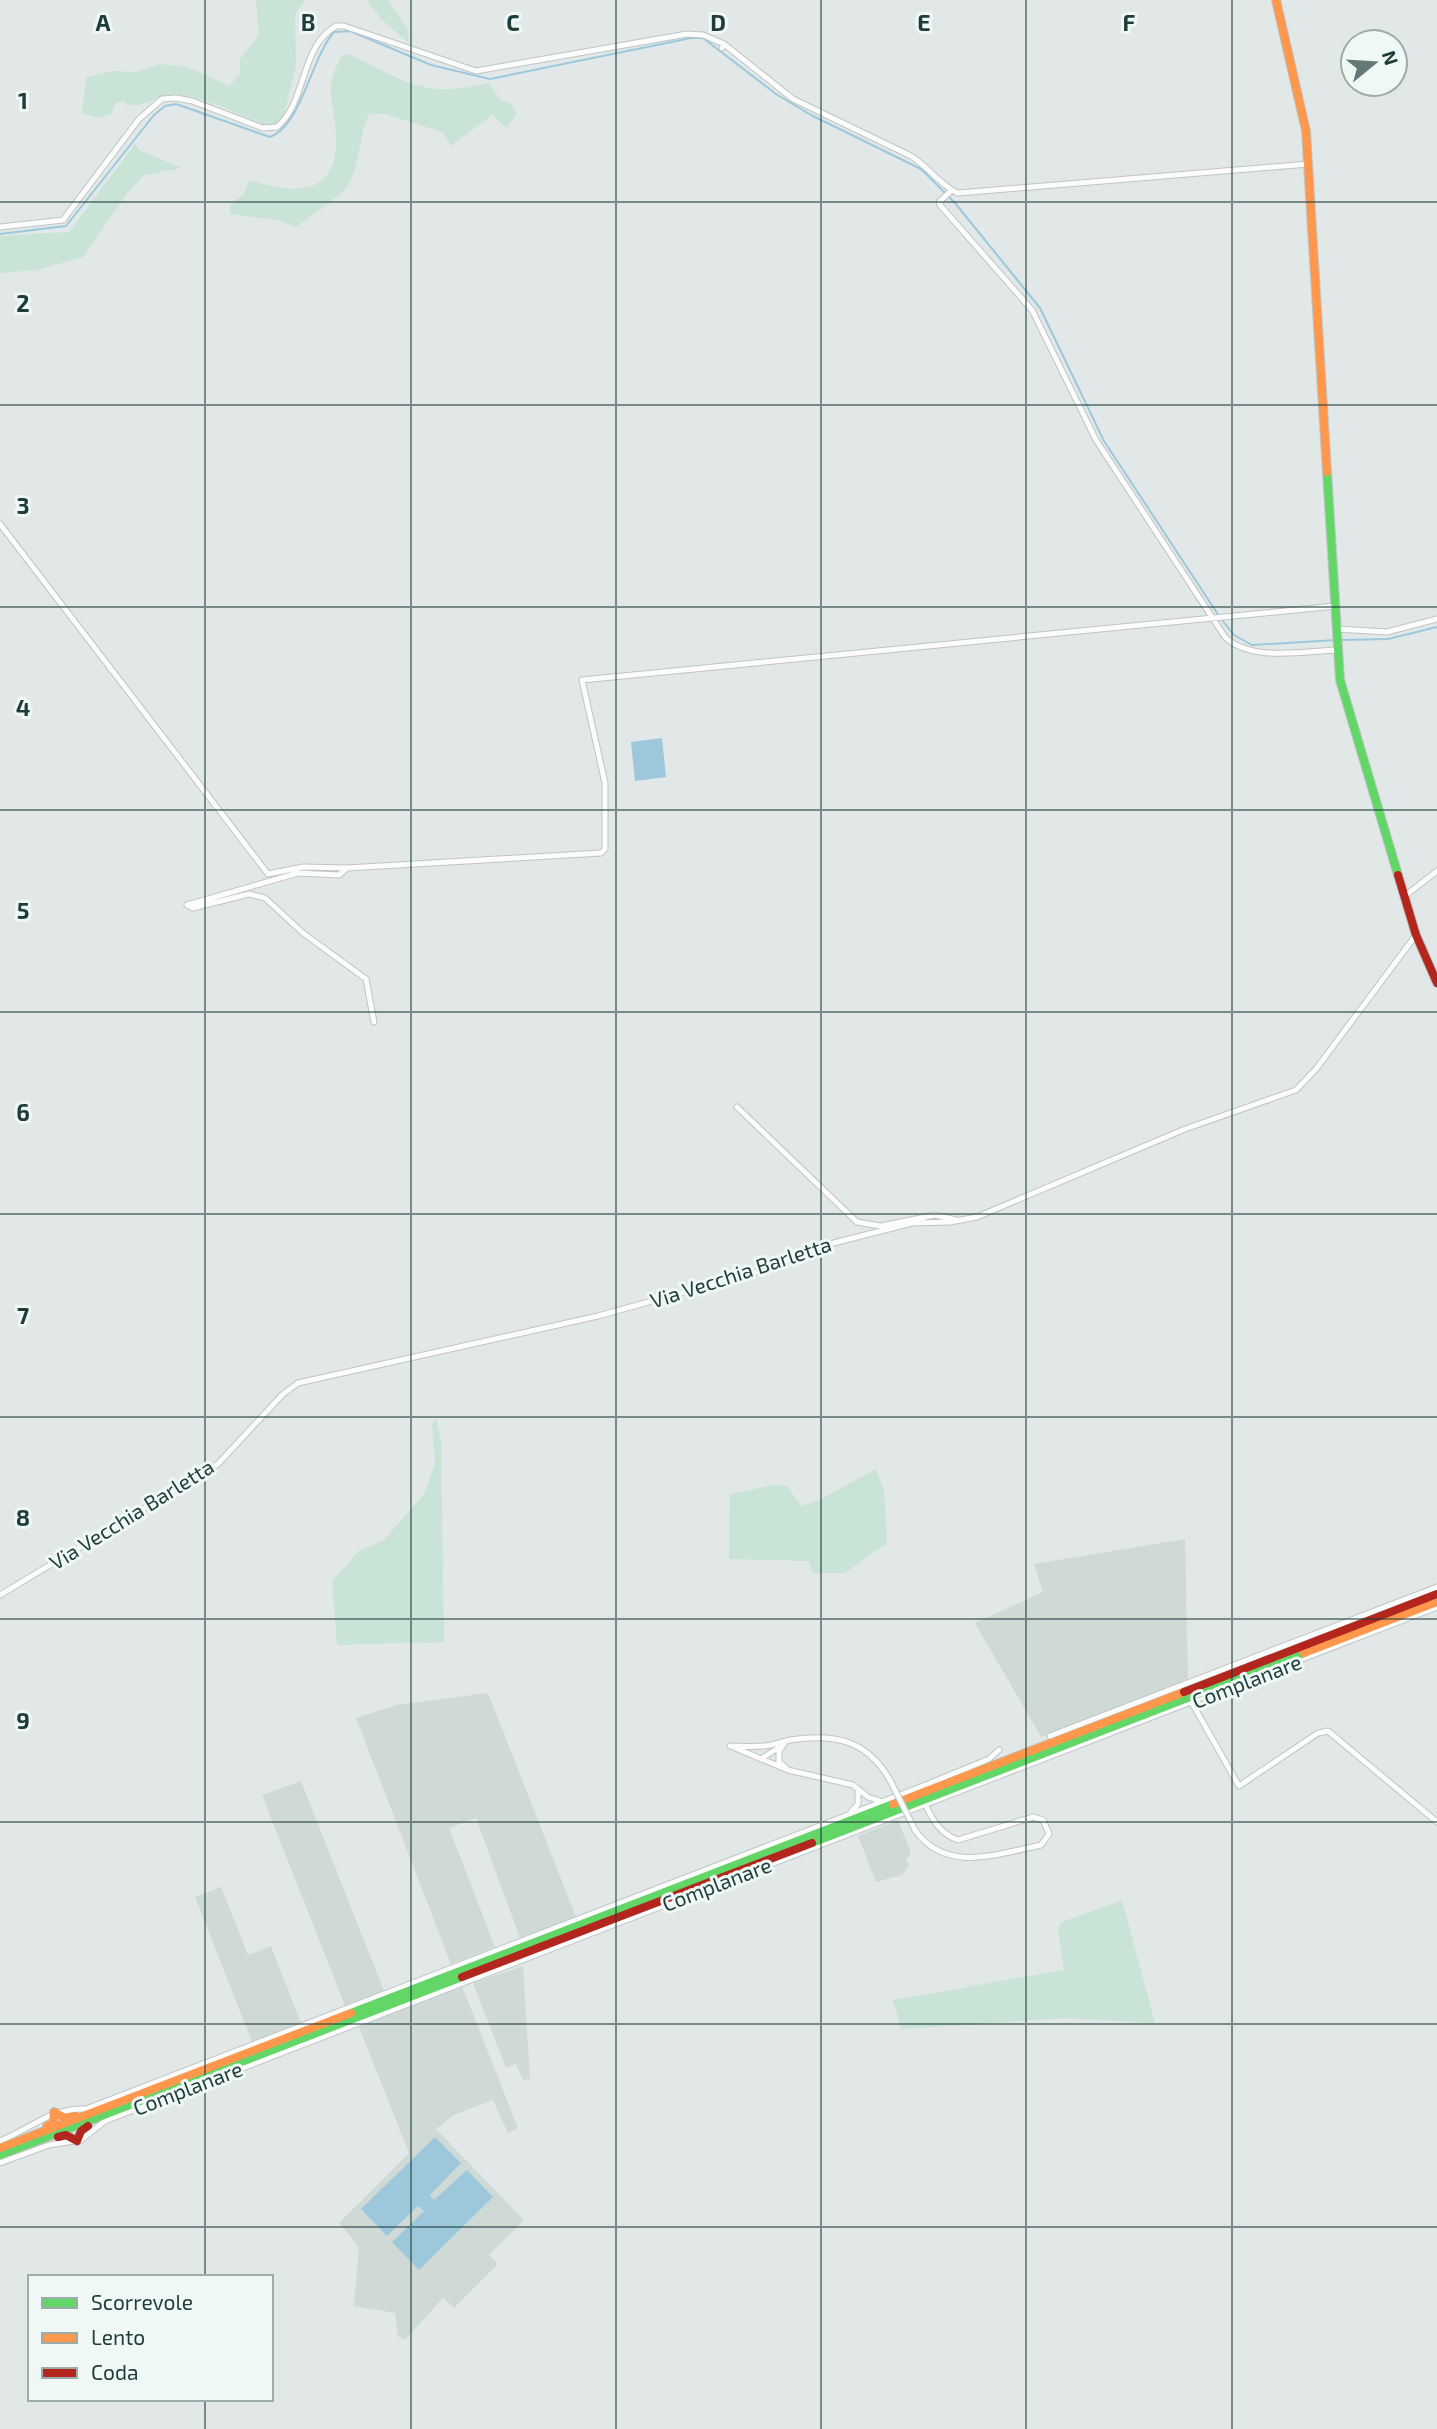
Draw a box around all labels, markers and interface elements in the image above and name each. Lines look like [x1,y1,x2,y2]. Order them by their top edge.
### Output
text: A [95,8,111,36]
text: B [301,8,315,36]
text: C [506,8,520,36]
text: D [710,8,726,36]
text: E [917,8,931,36]
text: F [1123,8,1136,36]
north arrow [1339,28,1409,98]
text: N [1378,48,1404,68]
text: 1 [18,86,28,114]
text: 2 [16,289,30,317]
text: 3 [16,491,30,519]
text: 4 [16,693,30,721]
text: 5 [17,896,29,924]
text: 6 [16,1098,30,1126]
street label: Via Vecchia Barletta [647,1230,834,1313]
text: 7 [17,1301,29,1329]
street label: Via Vecchia Barletta [44,1453,218,1574]
text: 8 [16,1503,30,1531]
street label: Complanare [1188,1648,1305,1713]
text: 9 [16,1706,30,1734]
street label: Complanare [658,1851,775,1916]
street label: Complanare [129,2055,246,2120]
legend [28,2275,273,2401]
text: Scorrevole [91,2289,193,2314]
text: Lento [91,2324,145,2349]
text: Coda [91,2359,138,2384]

